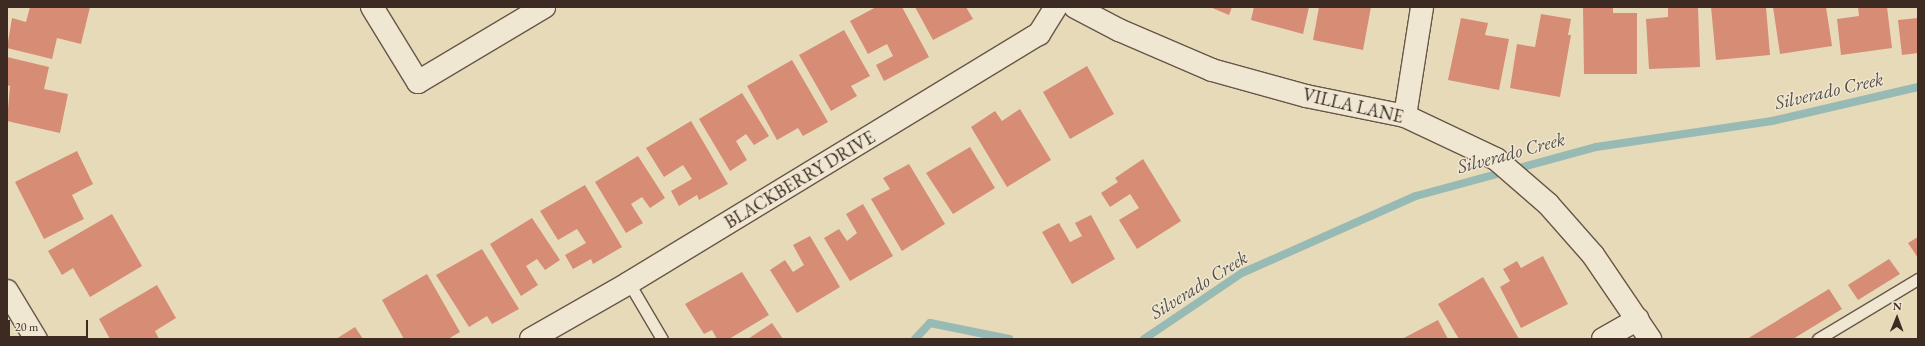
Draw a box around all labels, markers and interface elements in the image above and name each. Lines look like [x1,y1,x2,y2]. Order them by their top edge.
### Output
water label: Silverado Creek [1773,67,1885,115]
street label: VILLA LANE [1301,84,1405,128]
street label: BLACKBERRY DRIVE [721,127,879,233]
water label: Silverado Creek [1455,128,1567,178]
water label: Silverado Creek [1146,246,1252,324]
north arrow [1877,298,1917,338]
text: N [1893,299,1902,313]
scale bar [10,312,90,338]
text: 20 m [15,319,38,335]

